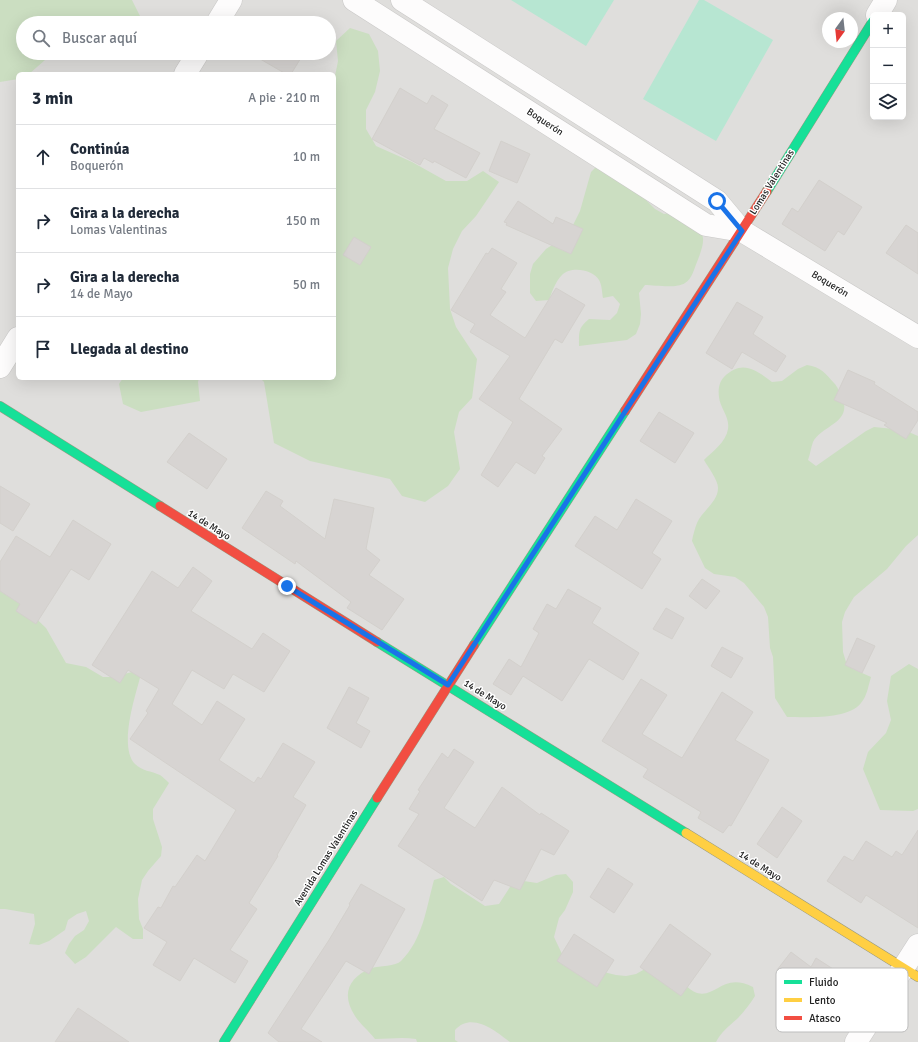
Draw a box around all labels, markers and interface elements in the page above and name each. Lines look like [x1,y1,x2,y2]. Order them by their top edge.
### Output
north arrow [822,12,858,48]
map controls [870,12,906,120]
button: + [870,12,906,48]
search box [16,16,336,60]
icon: search [30,27,52,49]
text: Buscar aquí [62,29,137,47]
button: − [870,48,906,84]
button: layers [870,84,906,120]
text: 3 min [32,88,73,109]
text: A pie · 210 m [248,90,320,106]
street label: Boquerón [524,106,566,138]
text: Continúa [70,140,129,158]
icon: ahead [32,146,54,168]
street label: Lomas Valentinas [747,147,797,217]
text: 10 m [293,149,320,165]
text: Boquerón [70,158,123,174]
route start [708,192,726,210]
text: Gira a la derecha [70,204,180,222]
icon: right [32,210,54,232]
text: 150 m [286,213,320,229]
text: Lomas Valentinas [70,222,167,238]
text: Gira a la derecha [70,268,180,286]
street label: Boquerón [809,268,851,300]
icon: right [32,274,54,296]
text: 50 m [293,277,320,293]
text: 14 de Mayo [70,286,133,302]
icon: arrive [32,338,54,360]
text: Llegada al destino [70,340,189,358]
street label: 14 de Mayo [185,507,233,543]
route end [278,577,296,595]
street label: 14 de Mayo [461,677,509,713]
street label: Avenida Lomas Valentinas [292,807,361,908]
street label: 14 de Mayo [736,848,784,884]
legend [776,968,908,1032]
text: Fluido [809,976,839,989]
text: Lento [809,994,836,1007]
text: Atasco [809,1012,841,1025]

